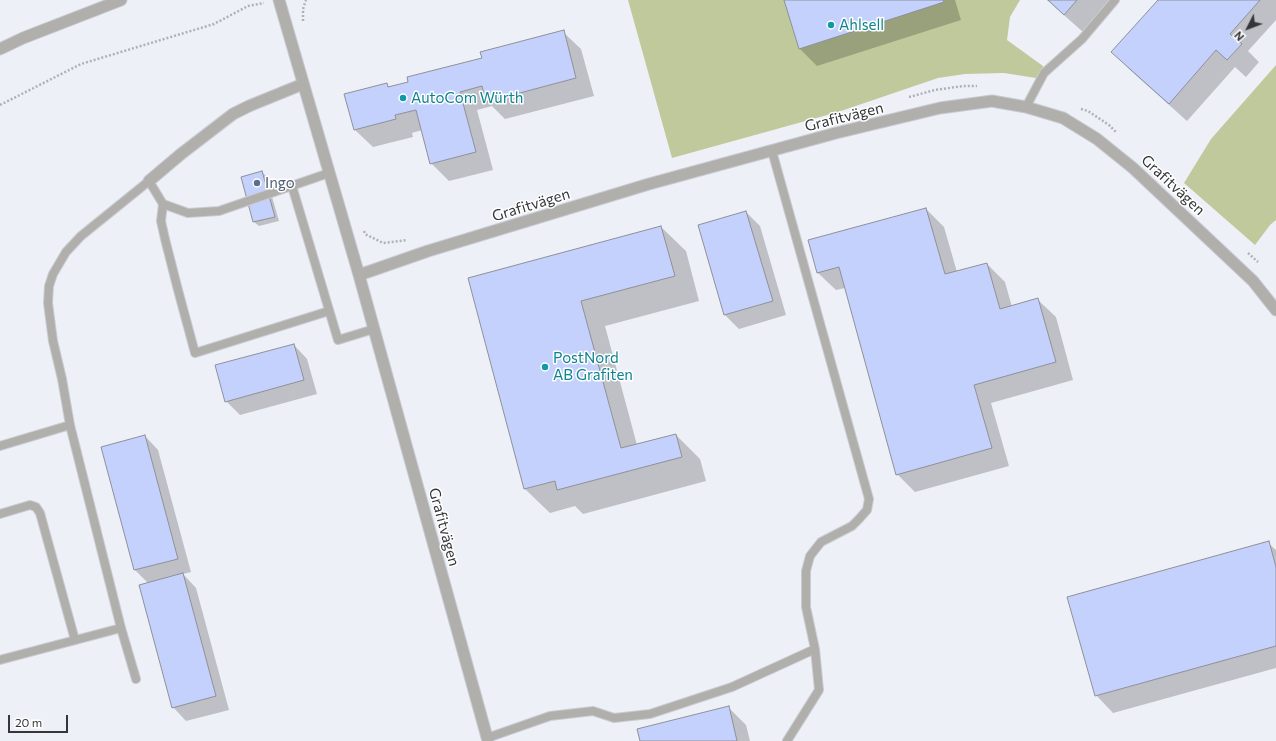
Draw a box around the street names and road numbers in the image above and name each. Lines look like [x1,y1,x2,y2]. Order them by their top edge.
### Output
street label: Grafitvägen [803,99,885,135]
street label: Grafitvägen [1137,151,1209,219]
street label: Grafitvägen [490,185,572,225]
street label: Grafitvägen [425,486,463,568]

